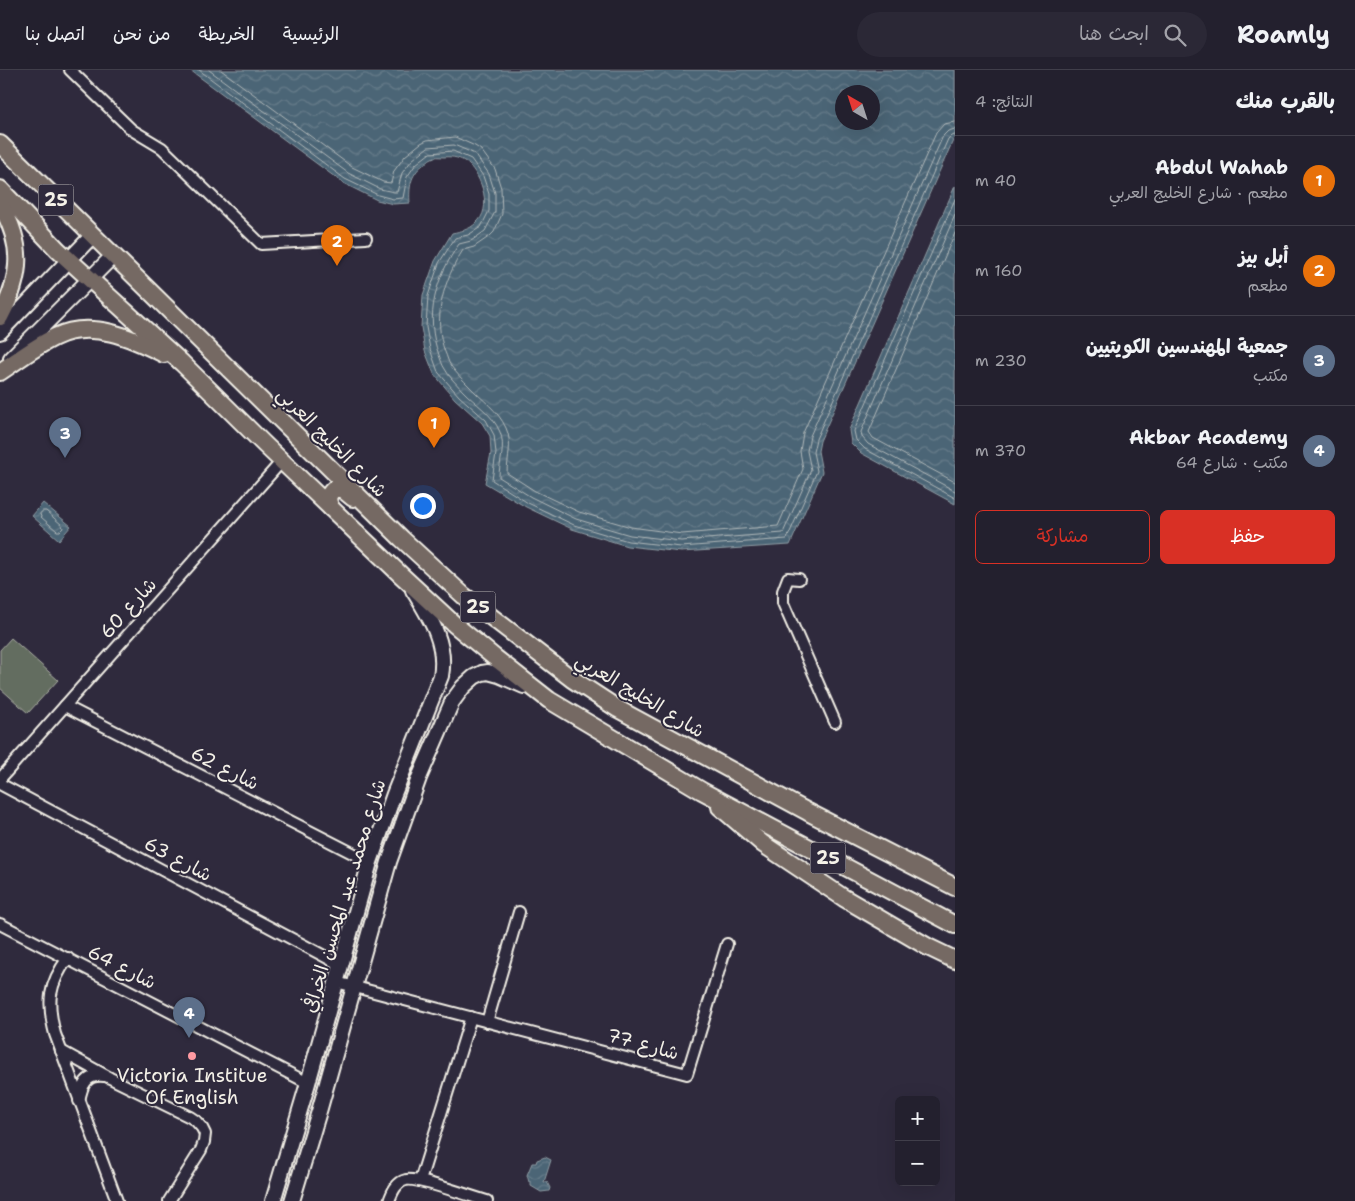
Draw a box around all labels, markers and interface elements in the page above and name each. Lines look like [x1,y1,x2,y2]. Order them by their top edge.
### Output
search box [857,12,1207,57]
text: Roamly [1237,19,1330,51]
text: ابحث هنا [1079,21,1149,46]
icon: search [1161,21,1189,49]
text: اتصل بنا [25,22,85,46]
text: من نحن [113,22,171,46]
text: الخريطة [199,22,255,46]
text: الرئيسية [283,22,339,46]
north arrow [835,85,880,130]
text: بالقرب منك [1236,87,1335,115]
text: النتائج: 4 [975,91,1033,112]
text: Abdul Wahab [1155,155,1288,180]
text: 40 m [975,170,1017,191]
text: 1 [1315,170,1323,191]
text: مطعم · شارع الخليج العربي [1109,182,1288,203]
road number: 25 [38,184,74,216]
pin: 2 [321,225,353,266]
text: أبل بيز [1238,244,1288,269]
text: 160 m [975,260,1022,281]
text: 2 [1313,260,1325,281]
text: مطعم [1248,275,1288,296]
text: جمعية المهندسين الكويتيين [1086,334,1288,359]
text: 230 m [975,350,1027,371]
text: 3 [1313,350,1325,371]
text: مكتب [1253,365,1288,386]
street label: شارع الخليج العربي [269,381,393,505]
pin: 1 [418,407,450,448]
pin: 3 [49,417,81,458]
text: Akbar Academy [1129,425,1288,450]
text: 370 m [975,440,1026,461]
text: 4 [1313,440,1325,461]
text: مكتب · شارع 64 [1176,452,1288,473]
your location [410,493,436,519]
button: مشاركة [975,510,1150,564]
button: حفظ [1160,510,1335,564]
street label: شارع 60 [94,572,163,644]
road number: 25 [460,592,496,622]
street label: شارع الخليج العربي [569,647,709,747]
street label: شارع 62 [186,740,263,797]
street label: شارع محمد عبد المحسن الخرافي [297,776,392,1016]
street label: شارع 63 [139,831,216,888]
road number: 25 [810,842,846,874]
street label: شارع 64 [83,939,160,996]
pin: 4 [173,997,205,1038]
street label: شارع 77 [604,1022,682,1066]
marker: Victoria Institue Of English [186,1050,198,1062]
place label: Victoria Institue Of English [117,1063,267,1110]
map controls [895,1096,940,1186]
button: + [895,1096,940,1141]
button: − [895,1141,940,1186]

